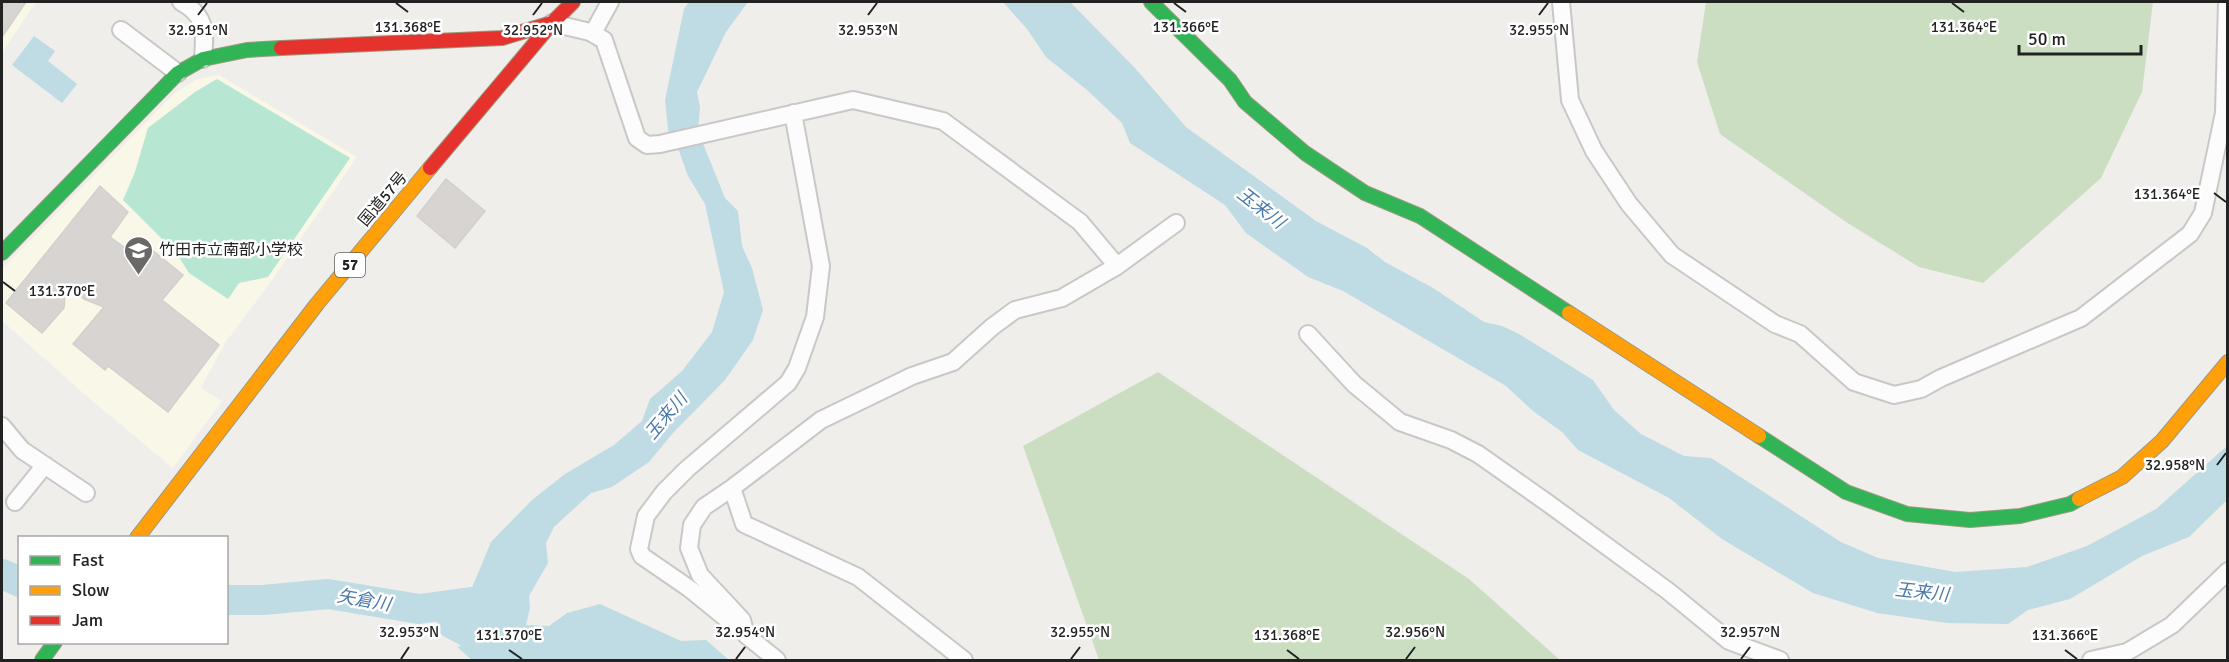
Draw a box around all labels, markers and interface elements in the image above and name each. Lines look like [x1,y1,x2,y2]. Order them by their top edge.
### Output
text: 131.368°E [375,18,441,36]
text: 131.366°E [1153,18,1219,36]
text: 131.364°E [1931,18,1997,36]
scale bar [2019,18,2140,56]
text: 32.951°N [168,21,228,39]
text: 32.952°N [503,21,563,39]
text: 32.953°N [838,21,898,39]
text: 32.955°N [1509,21,1569,39]
text: 50 m [2028,28,2066,50]
street label: 国道57号 [354,168,412,230]
water label: 玉来川 [1233,183,1291,235]
text: 131.364°E [2134,185,2200,203]
school or university icon: 竹田市立南部小学校 [122,234,154,276]
place label: 竹田市立南部小学校 [159,240,303,260]
road number: 57 [335,253,365,277]
text: 131.370°E [29,282,95,300]
water label: 玉来川 [640,387,693,444]
text: 32.958°N [2145,456,2205,474]
legend [18,536,228,644]
text: Fast [72,549,104,571]
water label: 玉来川 [1894,578,1952,606]
text: Slow [72,579,109,601]
water label: 矢倉川 [336,584,394,616]
text: Jam [72,609,103,631]
text: 32.953°N [379,623,439,641]
text: 32.954°N [715,623,775,641]
text: 32.955°N [1050,623,1110,641]
text: 32.956°N [1385,623,1445,641]
text: 32.957°N [1720,623,1780,641]
text: 131.370°E [476,626,542,644]
text: 131.368°E [1254,626,1320,644]
text: 131.366°E [2032,626,2098,644]

